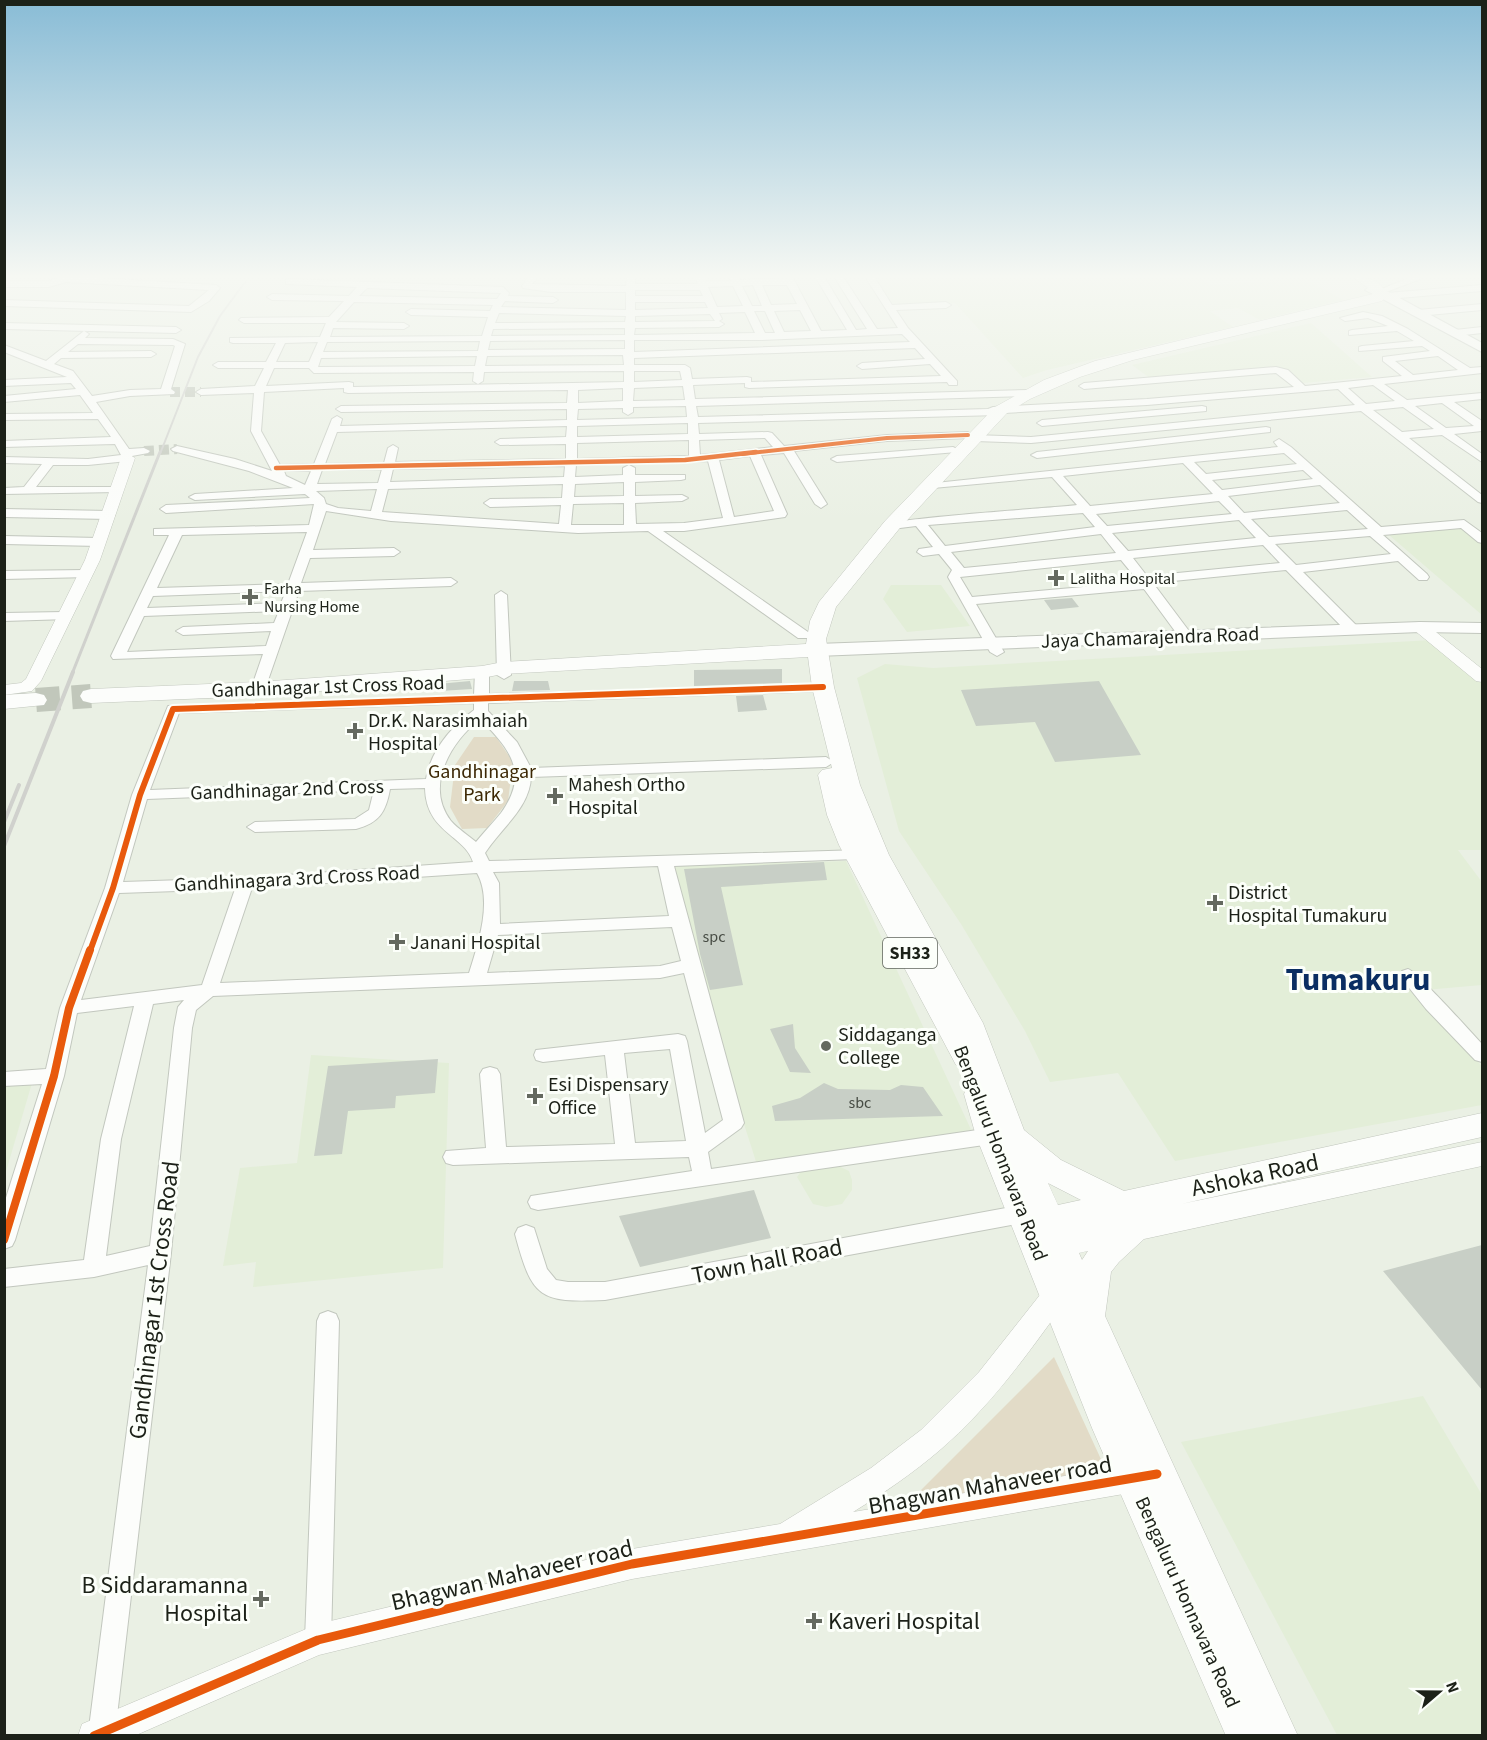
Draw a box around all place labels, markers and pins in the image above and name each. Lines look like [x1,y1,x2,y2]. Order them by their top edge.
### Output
place label: Lalitha Hospital [1070,568,1175,590]
marker: Lalitha Hospital [1047,569,1065,587]
place label: Farha Nursing Home [264,578,360,618]
marker: Farha Nursing Home [241,588,259,606]
place label: Dr.K. Narasimhaiah Hospital [368,707,528,758]
marker: Dr.K. Narasimhaiah Hospital [346,722,364,740]
place label: Mahesh Ortho Hospital [568,771,685,822]
marker: Mahesh Ortho Hospital [546,787,564,805]
place label: District Hospital Tumakuru [1228,879,1387,930]
marker: District Hospital Tumakuru [1206,894,1224,912]
place label: Janani Hospital [410,929,540,957]
marker: Janani Hospital [388,933,406,951]
place label: Siddaganga College [838,1021,937,1072]
marker: Siddaganga College [819,1039,833,1053]
place label: Esi Dispensary Office [548,1071,669,1122]
marker: Esi Dispensary Office [526,1087,544,1105]
place label: B Siddaramanna Hospital [81,1568,248,1631]
marker: B Siddaramanna Hospital [252,1590,270,1608]
place label: Kaveri Hospital [828,1604,980,1639]
marker: Kaveri Hospital [805,1612,823,1630]

